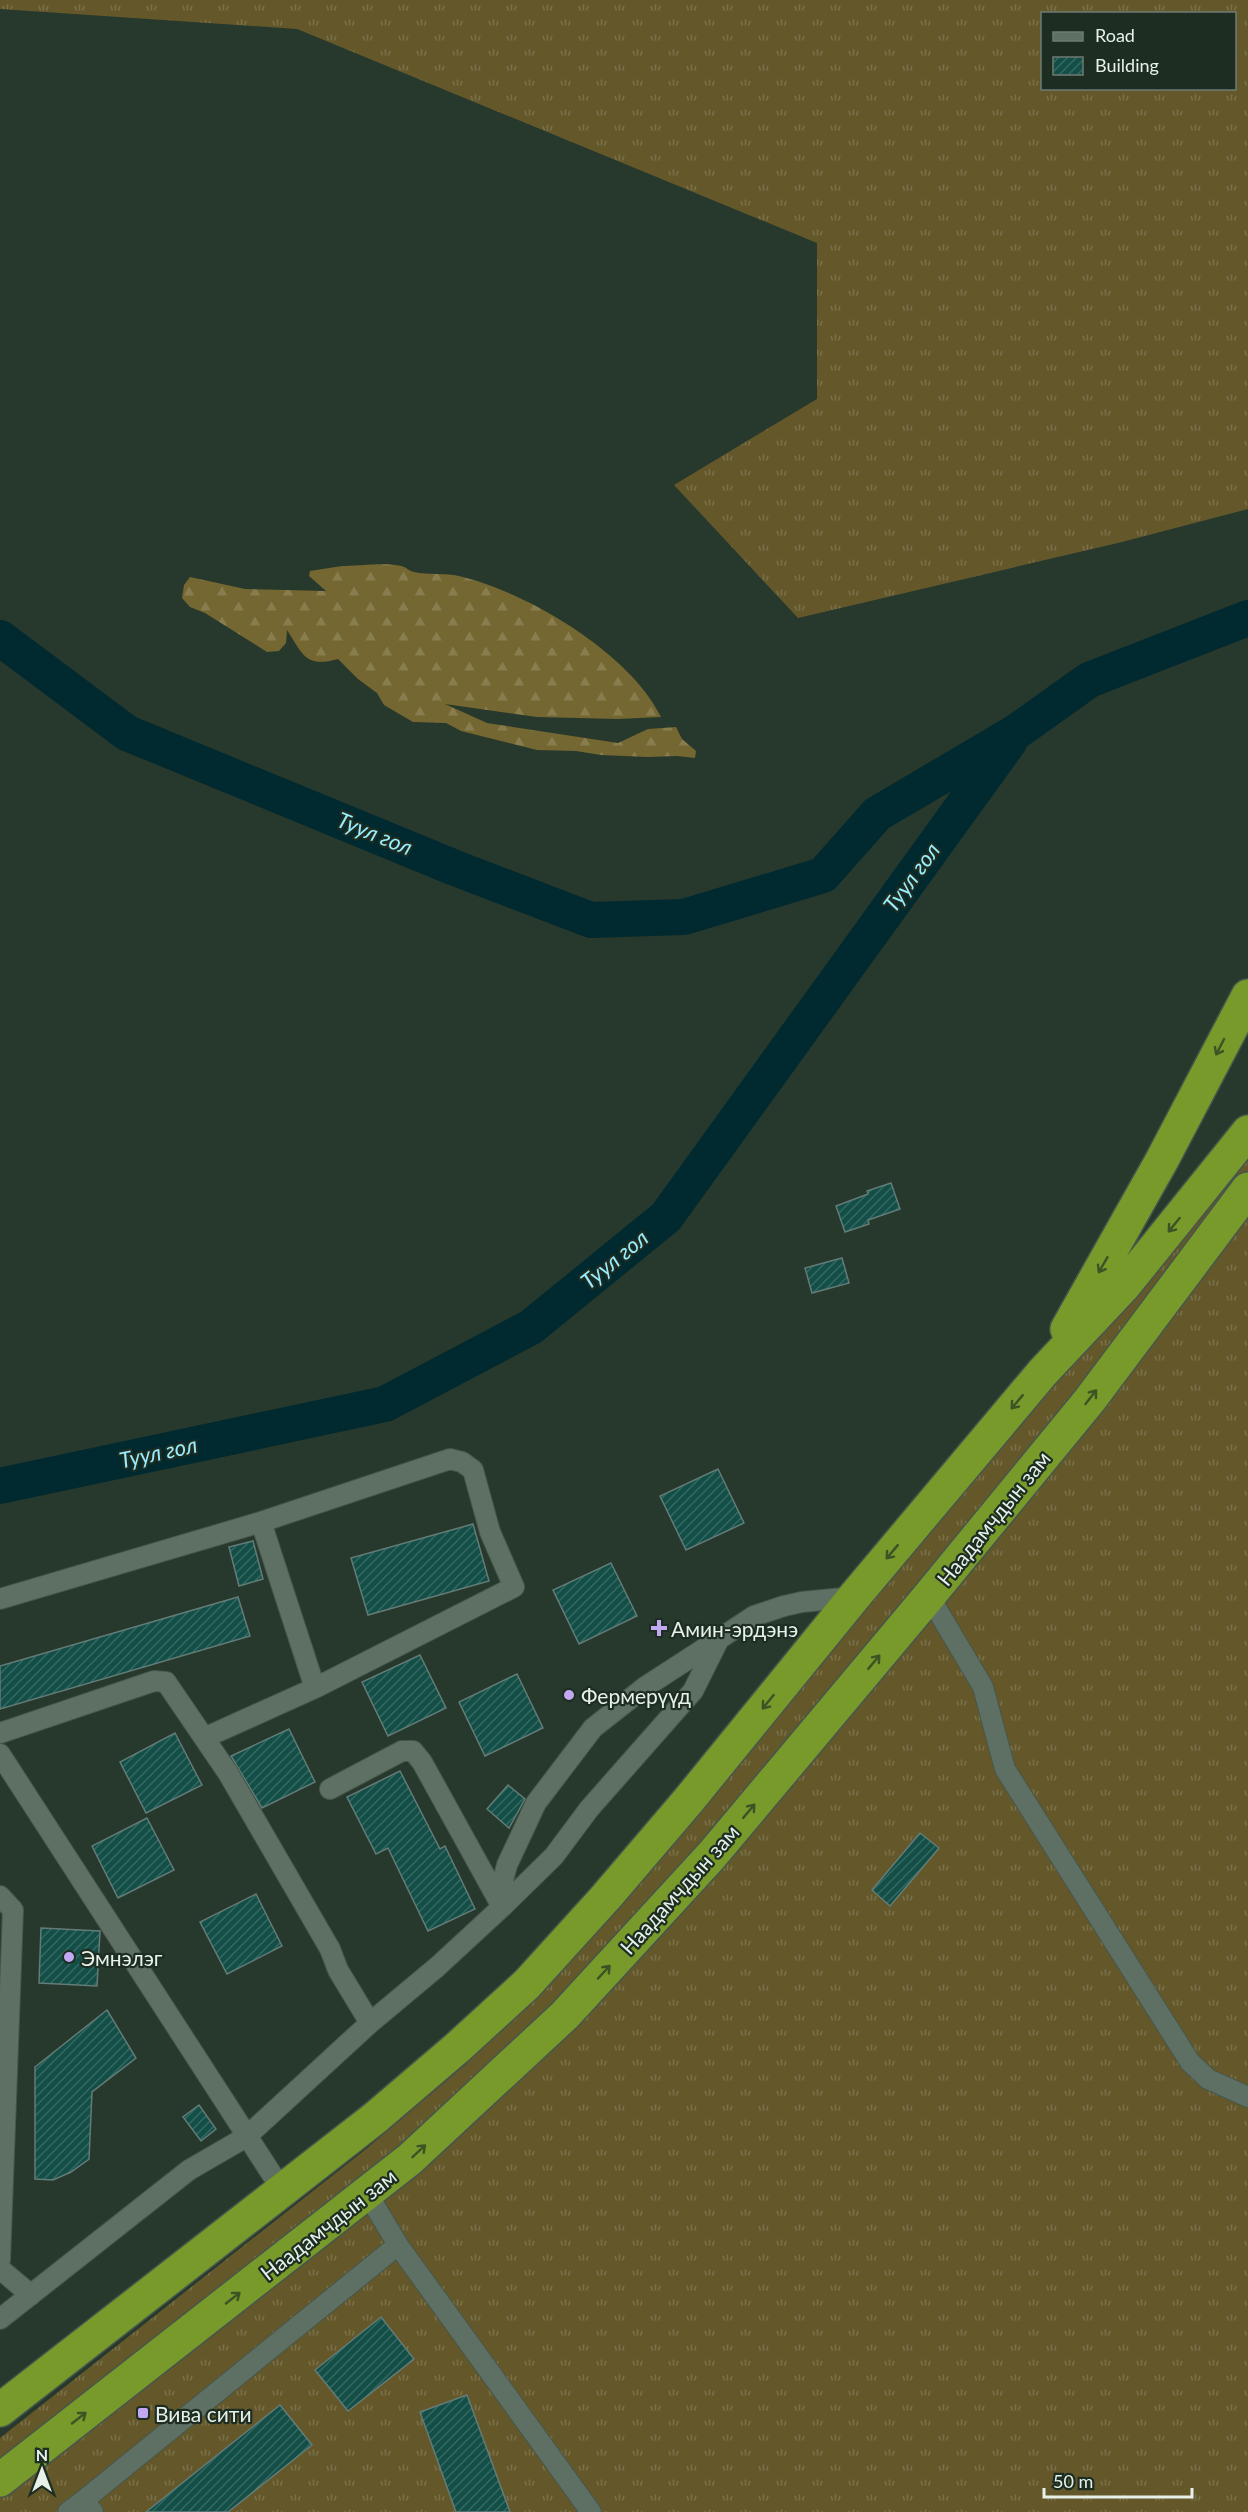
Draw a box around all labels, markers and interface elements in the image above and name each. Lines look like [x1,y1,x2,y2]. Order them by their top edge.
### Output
legend [1041,12,1236,90]
text: Road [1095,24,1135,46]
text: Building [1095,54,1159,76]
water label: Туул гол [333,806,417,860]
water label: Туул гол [877,837,945,917]
one-way arrow [1214,1038,1226,1055]
one-way arrow [1168,1217,1181,1233]
water label: Туул гол [575,1224,653,1294]
one-way arrow [1096,1257,1108,1274]
one-way arrow [1085,1390,1097,1406]
one-way arrow [1010,1394,1024,1409]
water label: Туул гол [117,1431,199,1473]
street label: Наадамчдын зам [931,1446,1055,1590]
one-way arrow [885,1544,899,1559]
place label: Амин-эрдэнэ [671,1616,798,1641]
marker: Амин-эрдэнэ [652,1621,666,1635]
one-way arrow [867,1655,881,1670]
place label: Фермерүүд [581,1683,691,1708]
marker: Фермерүүд [562,1688,576,1702]
one-way arrow [762,1694,775,1710]
one-way arrow [742,1803,755,1819]
street label: Наадамчдын зам [614,1819,744,1959]
place label: Эмнэлэг [81,1945,163,1970]
marker: Эмнэлэг [62,1950,76,1964]
one-way arrow [597,1964,611,1979]
one-way arrow [411,2144,426,2158]
street label: Наадамчдын зам [255,2163,401,2285]
one-way arrow [224,2292,240,2305]
place label: Вива сити [155,2401,251,2426]
marker: Вива сити [136,2406,150,2420]
one-way arrow [71,2412,87,2425]
north arrow [12,2440,72,2500]
text: N [36,2445,48,2464]
scale bar [1044,2461,1192,2499]
text: 50 m [1053,2470,1093,2492]

